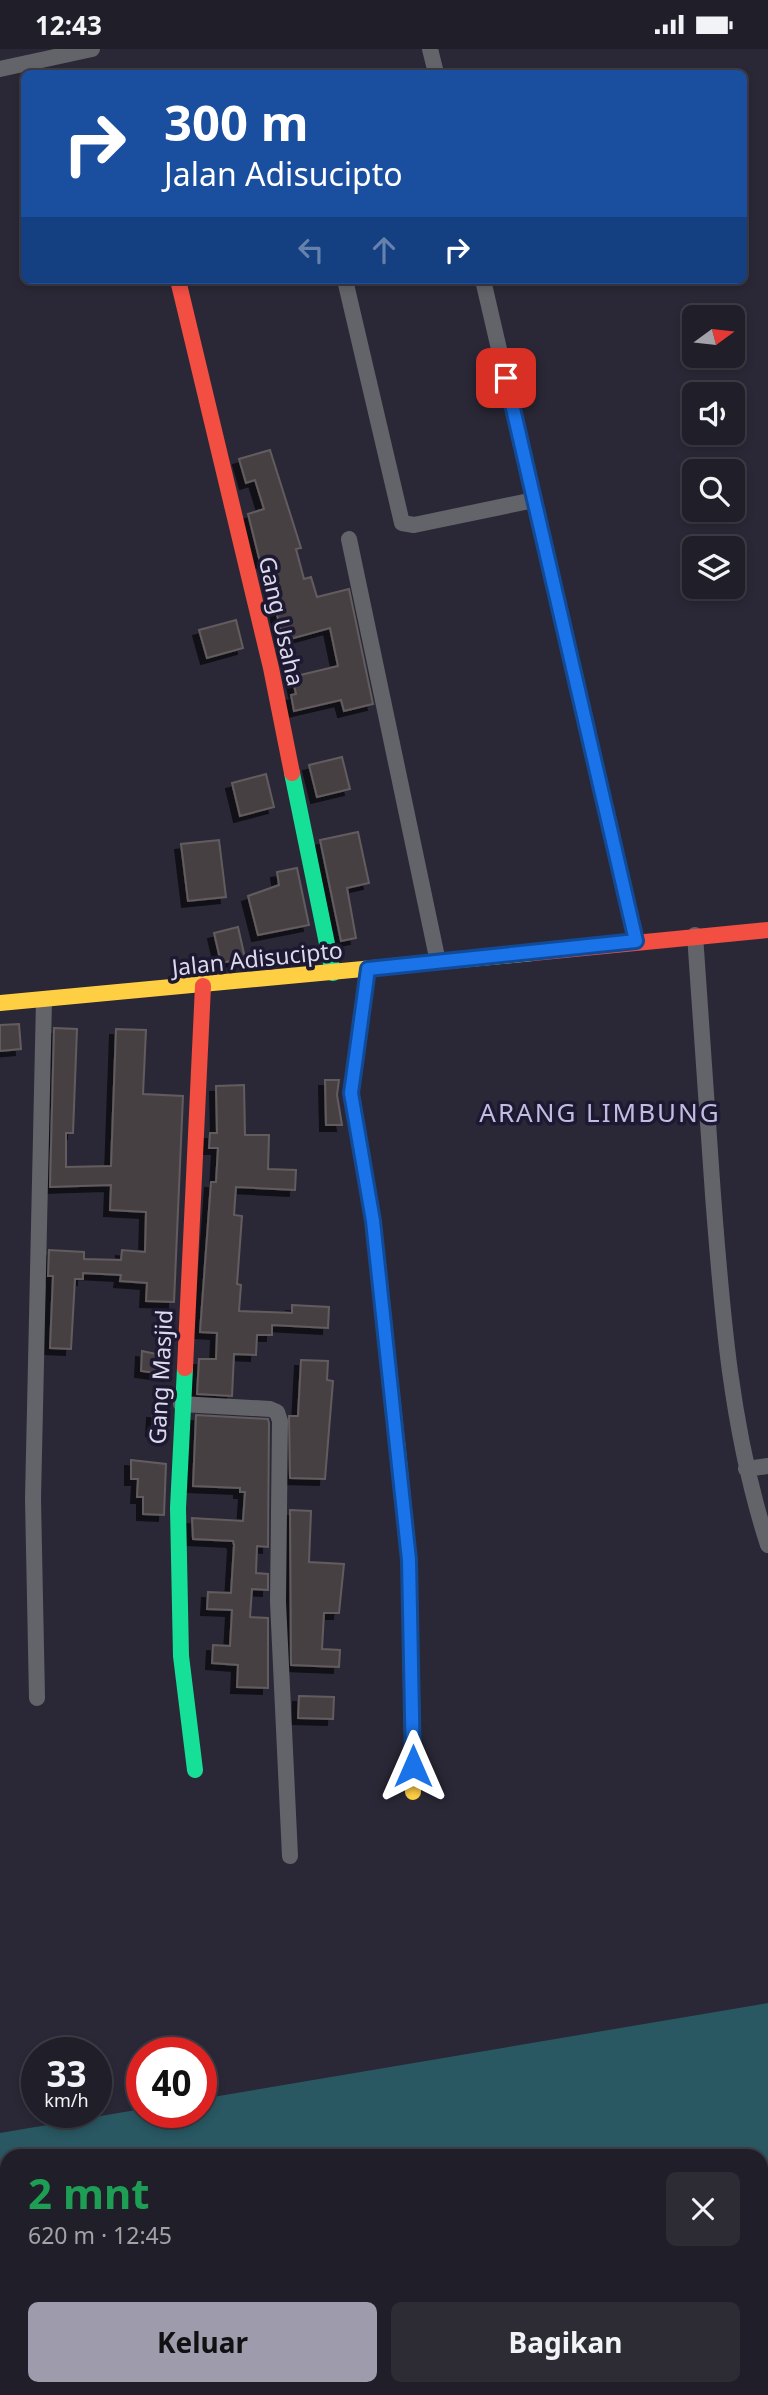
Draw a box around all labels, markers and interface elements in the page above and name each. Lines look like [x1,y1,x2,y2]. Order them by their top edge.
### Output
text: 12:43 [35,7,102,43]
text: 300 m [164,89,309,155]
icon: right [49,98,140,189]
text: Jalan Adisucipto [164,152,403,195]
icon: left [292,231,330,269]
icon: ahead [365,231,403,269]
icon: right [438,231,476,269]
north arrow [682,305,746,367]
map controls [682,305,745,599]
pin [476,348,536,408]
icon: arrive [487,359,525,397]
button: sound [682,382,745,445]
button: search [682,459,745,522]
button: layers [682,536,745,599]
street label: Gang Usaha [252,553,312,689]
street label: Jalan Adisucipto [168,933,344,983]
district label: ARANG LIMBUNG [479,1094,721,1130]
street label: Gang Masjid [140,1309,180,1445]
position arrow [376,1729,450,1803]
speed limit sign: 40 [126,2037,217,2128]
text: 33 [46,2050,87,2097]
text: km/h [44,2088,89,2112]
text: 2 mnt [28,2164,149,2221]
button: close [666,2172,740,2246]
text: 620 m · 12:45 [28,2219,172,2251]
button: Keluar [28,2302,377,2382]
button: Bagikan [391,2302,740,2382]

